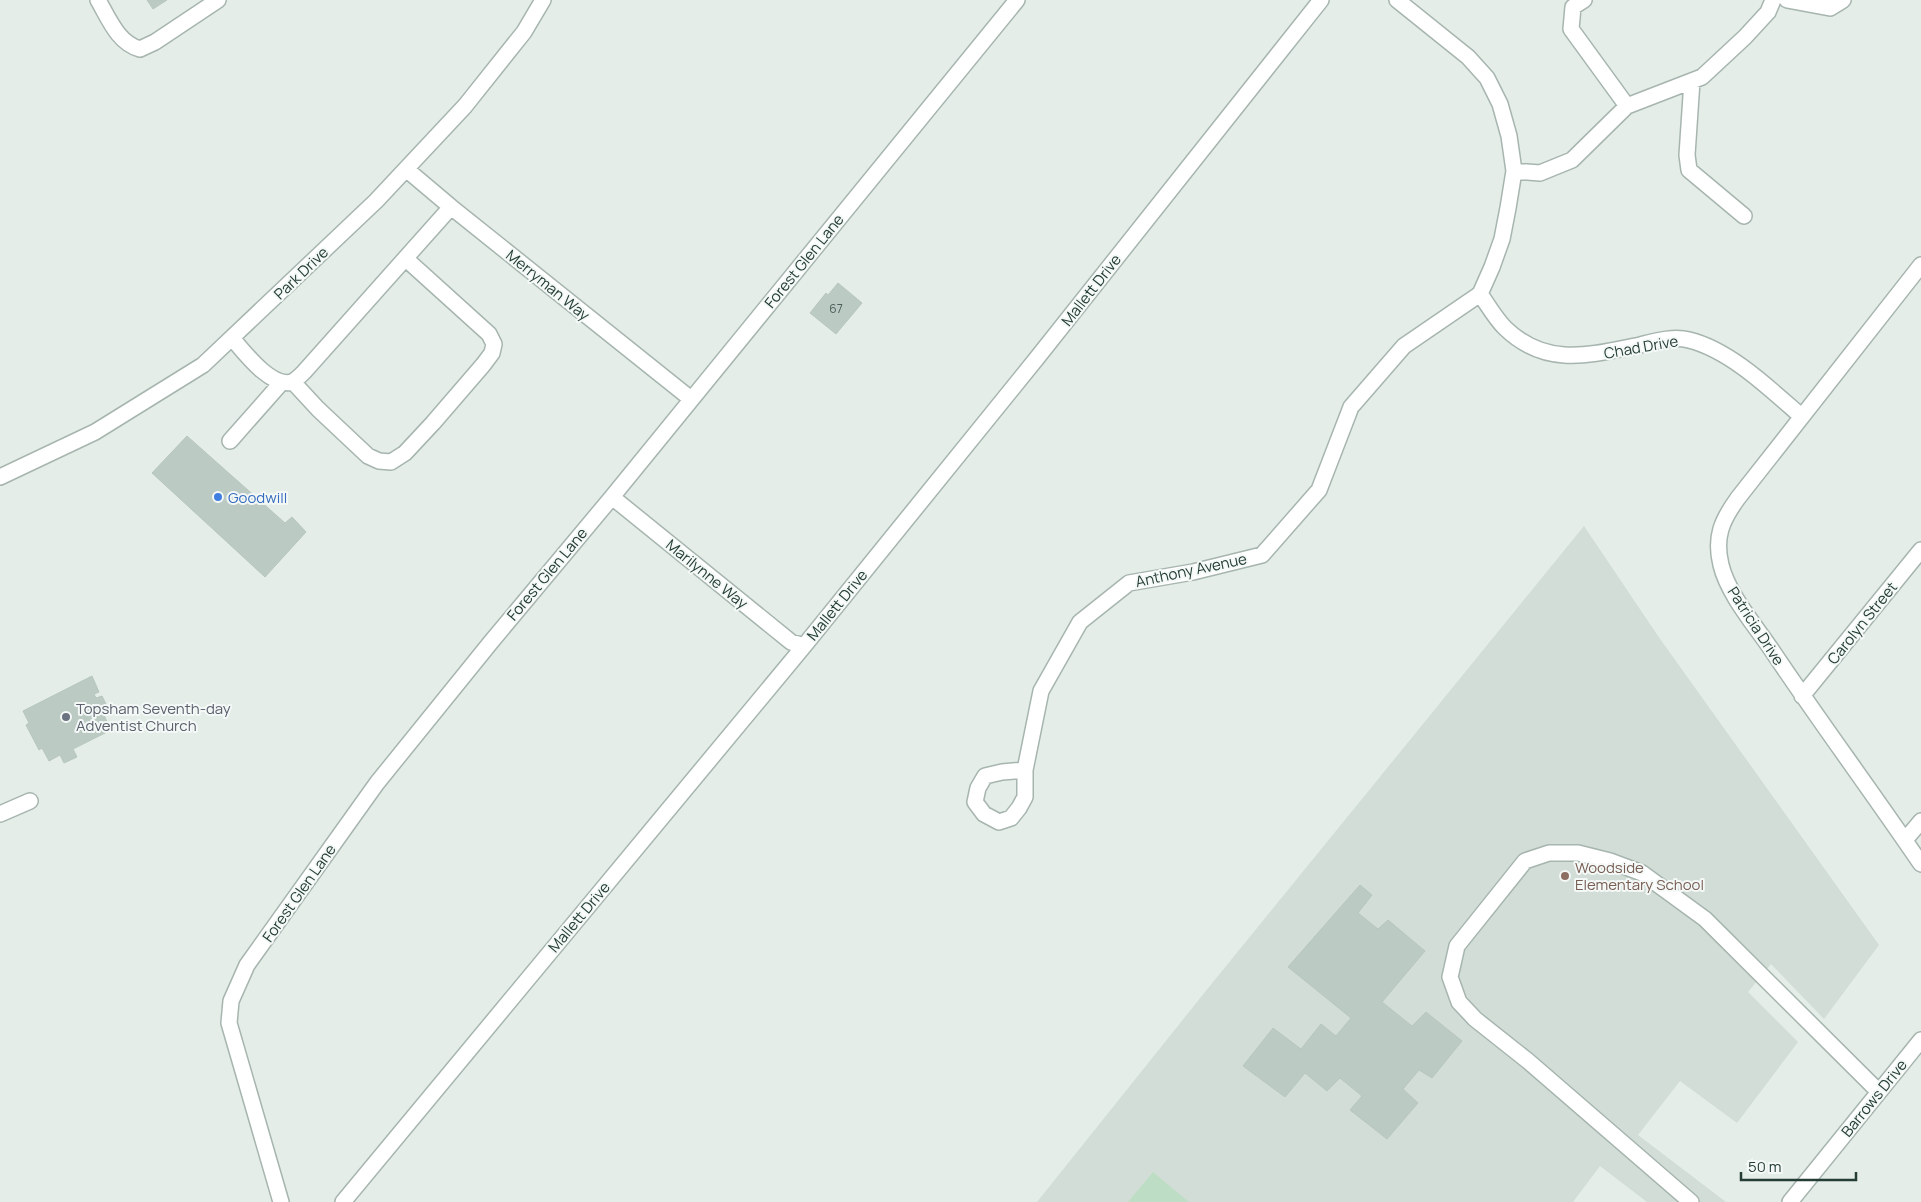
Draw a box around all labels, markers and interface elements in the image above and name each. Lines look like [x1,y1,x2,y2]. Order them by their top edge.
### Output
street label: Forest Glen Lane [760,209,849,312]
street label: Park Drive [269,242,333,304]
street label: Merryman Way [502,245,594,325]
street label: Mallett Drive [1056,250,1126,330]
house number: 67 [829,300,843,317]
street label: Chad Drive [1602,330,1680,364]
place label: Goodwill [228,487,287,508]
marker: Goodwill [212,491,224,503]
street label: Forest Glen Lane [502,523,592,625]
street label: Marilynne Way [662,534,753,614]
street label: Anthony Avenue [1134,548,1249,592]
street label: Mallett Drive [802,565,872,645]
street label: Carolyn Street [1822,577,1902,669]
street label: Patricia Drive [1723,583,1789,670]
place label: Topsham Seventh-day Adventist Church [76,698,231,736]
marker: Topsham Seventh-day Adventist Church [60,711,72,723]
street label: Forest Glen Lane [257,840,341,946]
place label: Woodside Elementary School [1575,857,1704,895]
marker: Woodside Elementary School [1559,870,1571,882]
street label: Mallett Drive [543,877,615,957]
street label: Barrows Drive [1836,1055,1912,1141]
scale bar [1741,1150,1856,1182]
text: 50 m [1748,1156,1782,1177]

